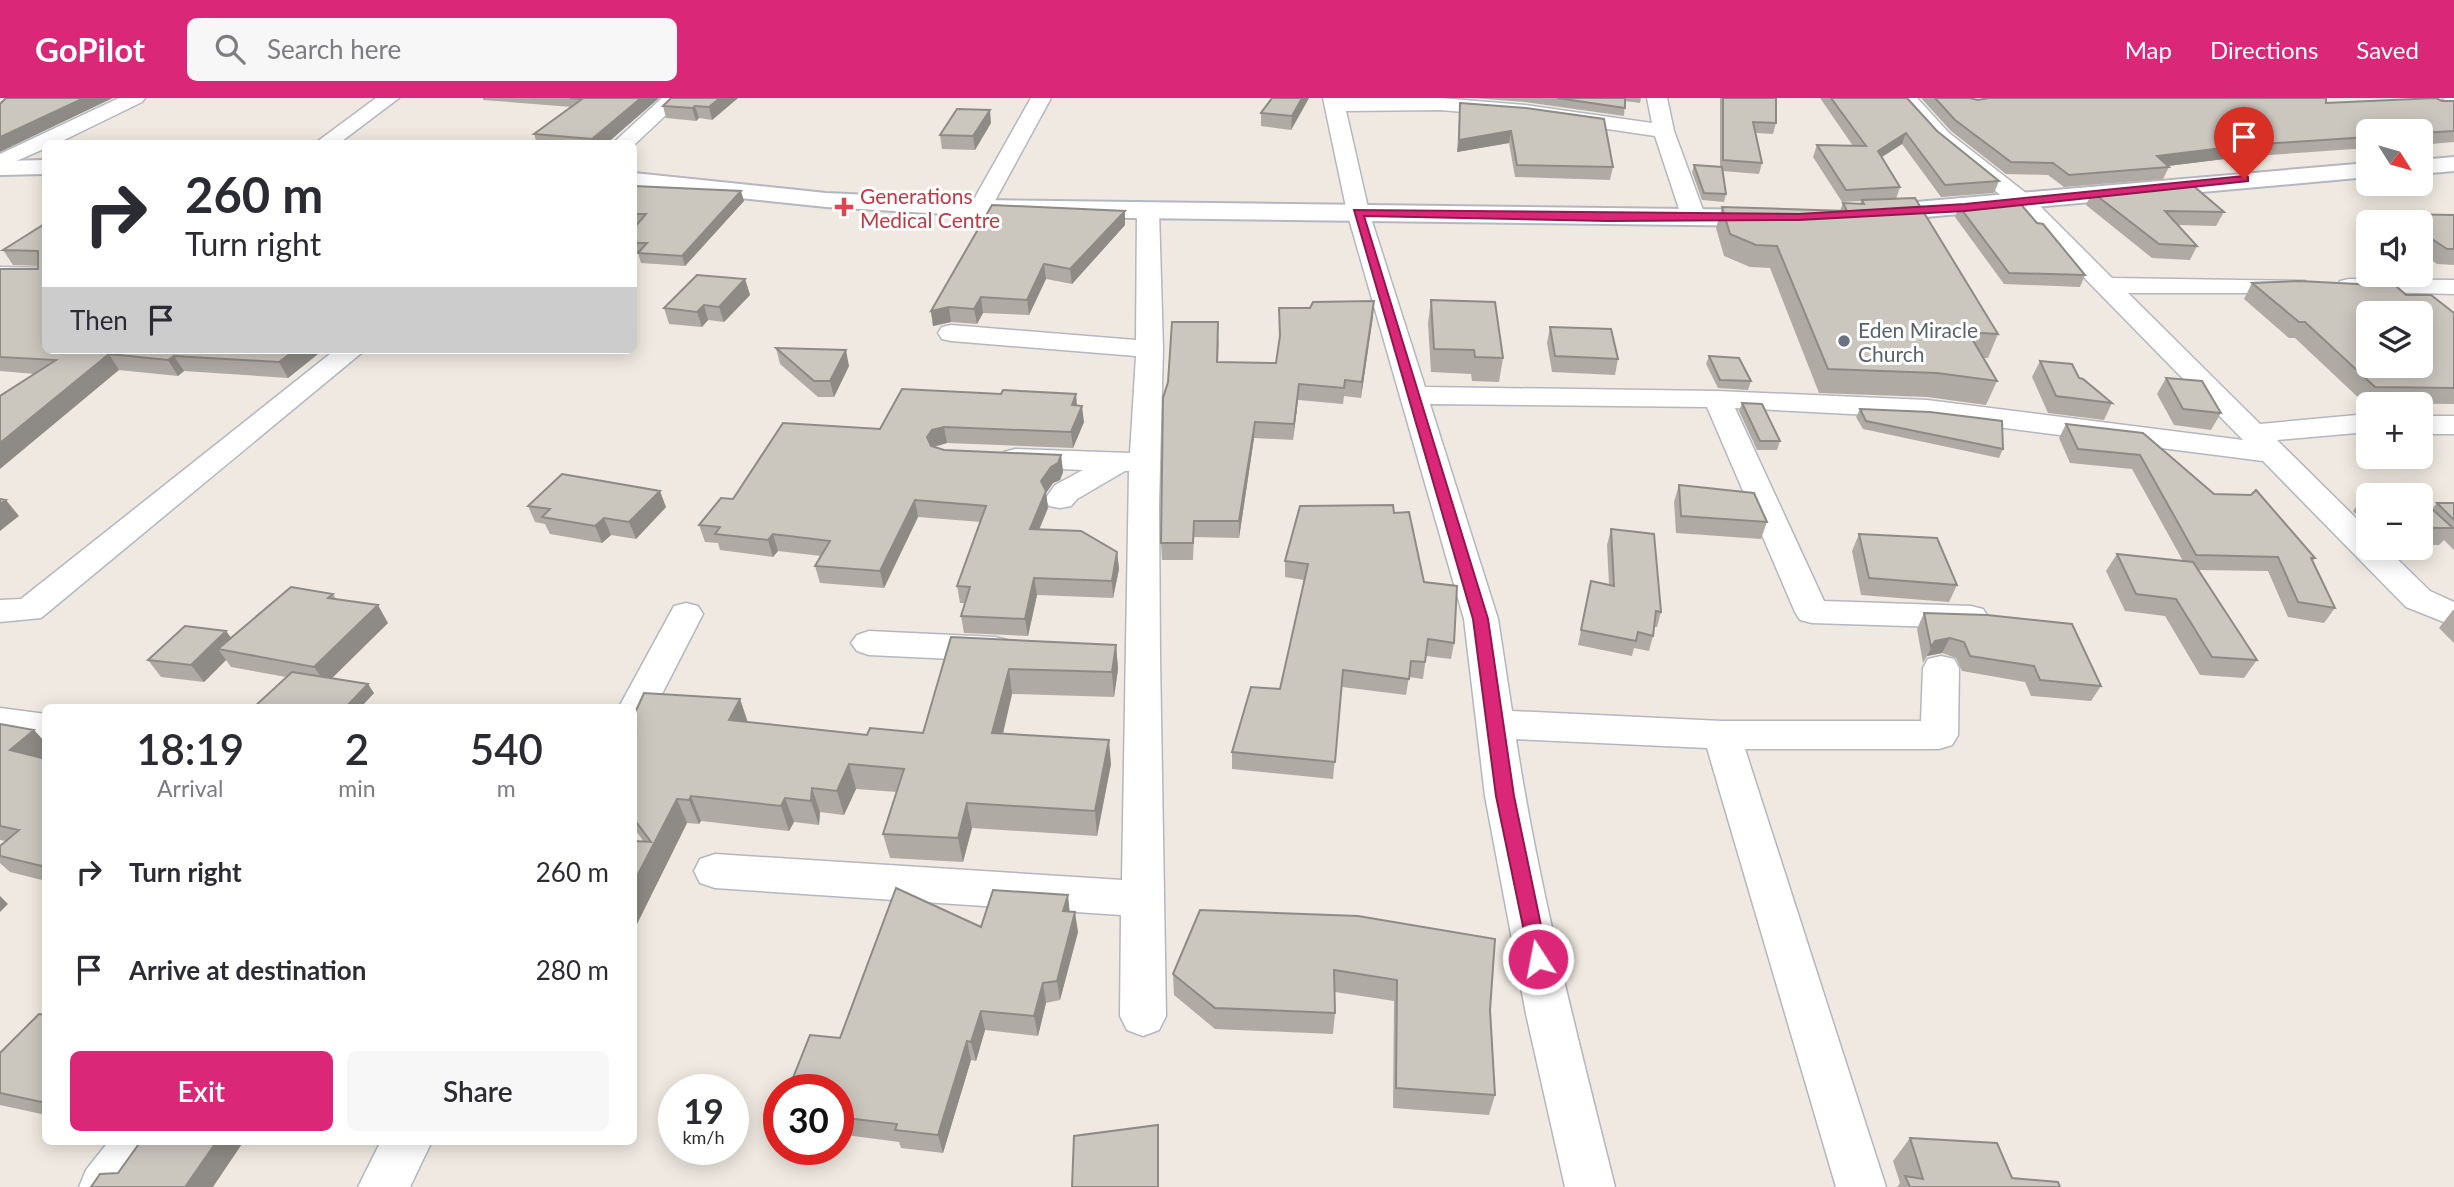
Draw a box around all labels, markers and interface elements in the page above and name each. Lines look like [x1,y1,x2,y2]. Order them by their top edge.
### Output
search box [187,18,677,81]
text: GoPilot [35,29,145,69]
icon: search [211,30,249,68]
text: Search here [267,33,401,65]
text: Map [2125,35,2172,64]
text: Directions [2210,35,2318,64]
text: Saved [2356,35,2419,64]
pin [2214,107,2274,179]
icon: arrive [2225,118,2263,156]
north arrow [2356,119,2432,196]
map controls [2356,119,2433,560]
text: 260 m [185,165,323,223]
icon: right [70,168,161,259]
place label: Generations Medical Centre [860,183,1000,232]
marker: Generations Medical Centre [834,197,854,217]
button: sound [2356,210,2433,287]
text: Turn right [185,224,321,263]
icon: arrive [142,301,180,339]
button: layers [2356,301,2433,378]
text: Then [70,304,128,336]
place label: Eden Miracle Church [1858,317,1978,366]
marker: Eden Miracle Church [1836,333,1852,349]
button: + [2356,392,2433,469]
button: − [2356,483,2433,560]
text: 18:19 [136,724,244,774]
text: 2 [345,724,369,774]
text: 540 [470,724,543,774]
text: Arrival [157,774,223,802]
text: min [338,774,376,802]
text: m [497,774,516,802]
icon: right [70,853,108,891]
text: Turn right [129,856,242,888]
text: 260 m [536,856,609,888]
position arrow [1501,922,1575,996]
icon: arrive [70,951,108,989]
text: Arrive at destination [129,954,366,986]
text: 280 m [536,954,609,986]
button: Exit [70,1051,333,1131]
button: Share [347,1051,609,1131]
speed limit sign: 30 [763,1074,854,1165]
text: 19 [683,1089,724,1131]
text: km/h [682,1126,725,1148]

